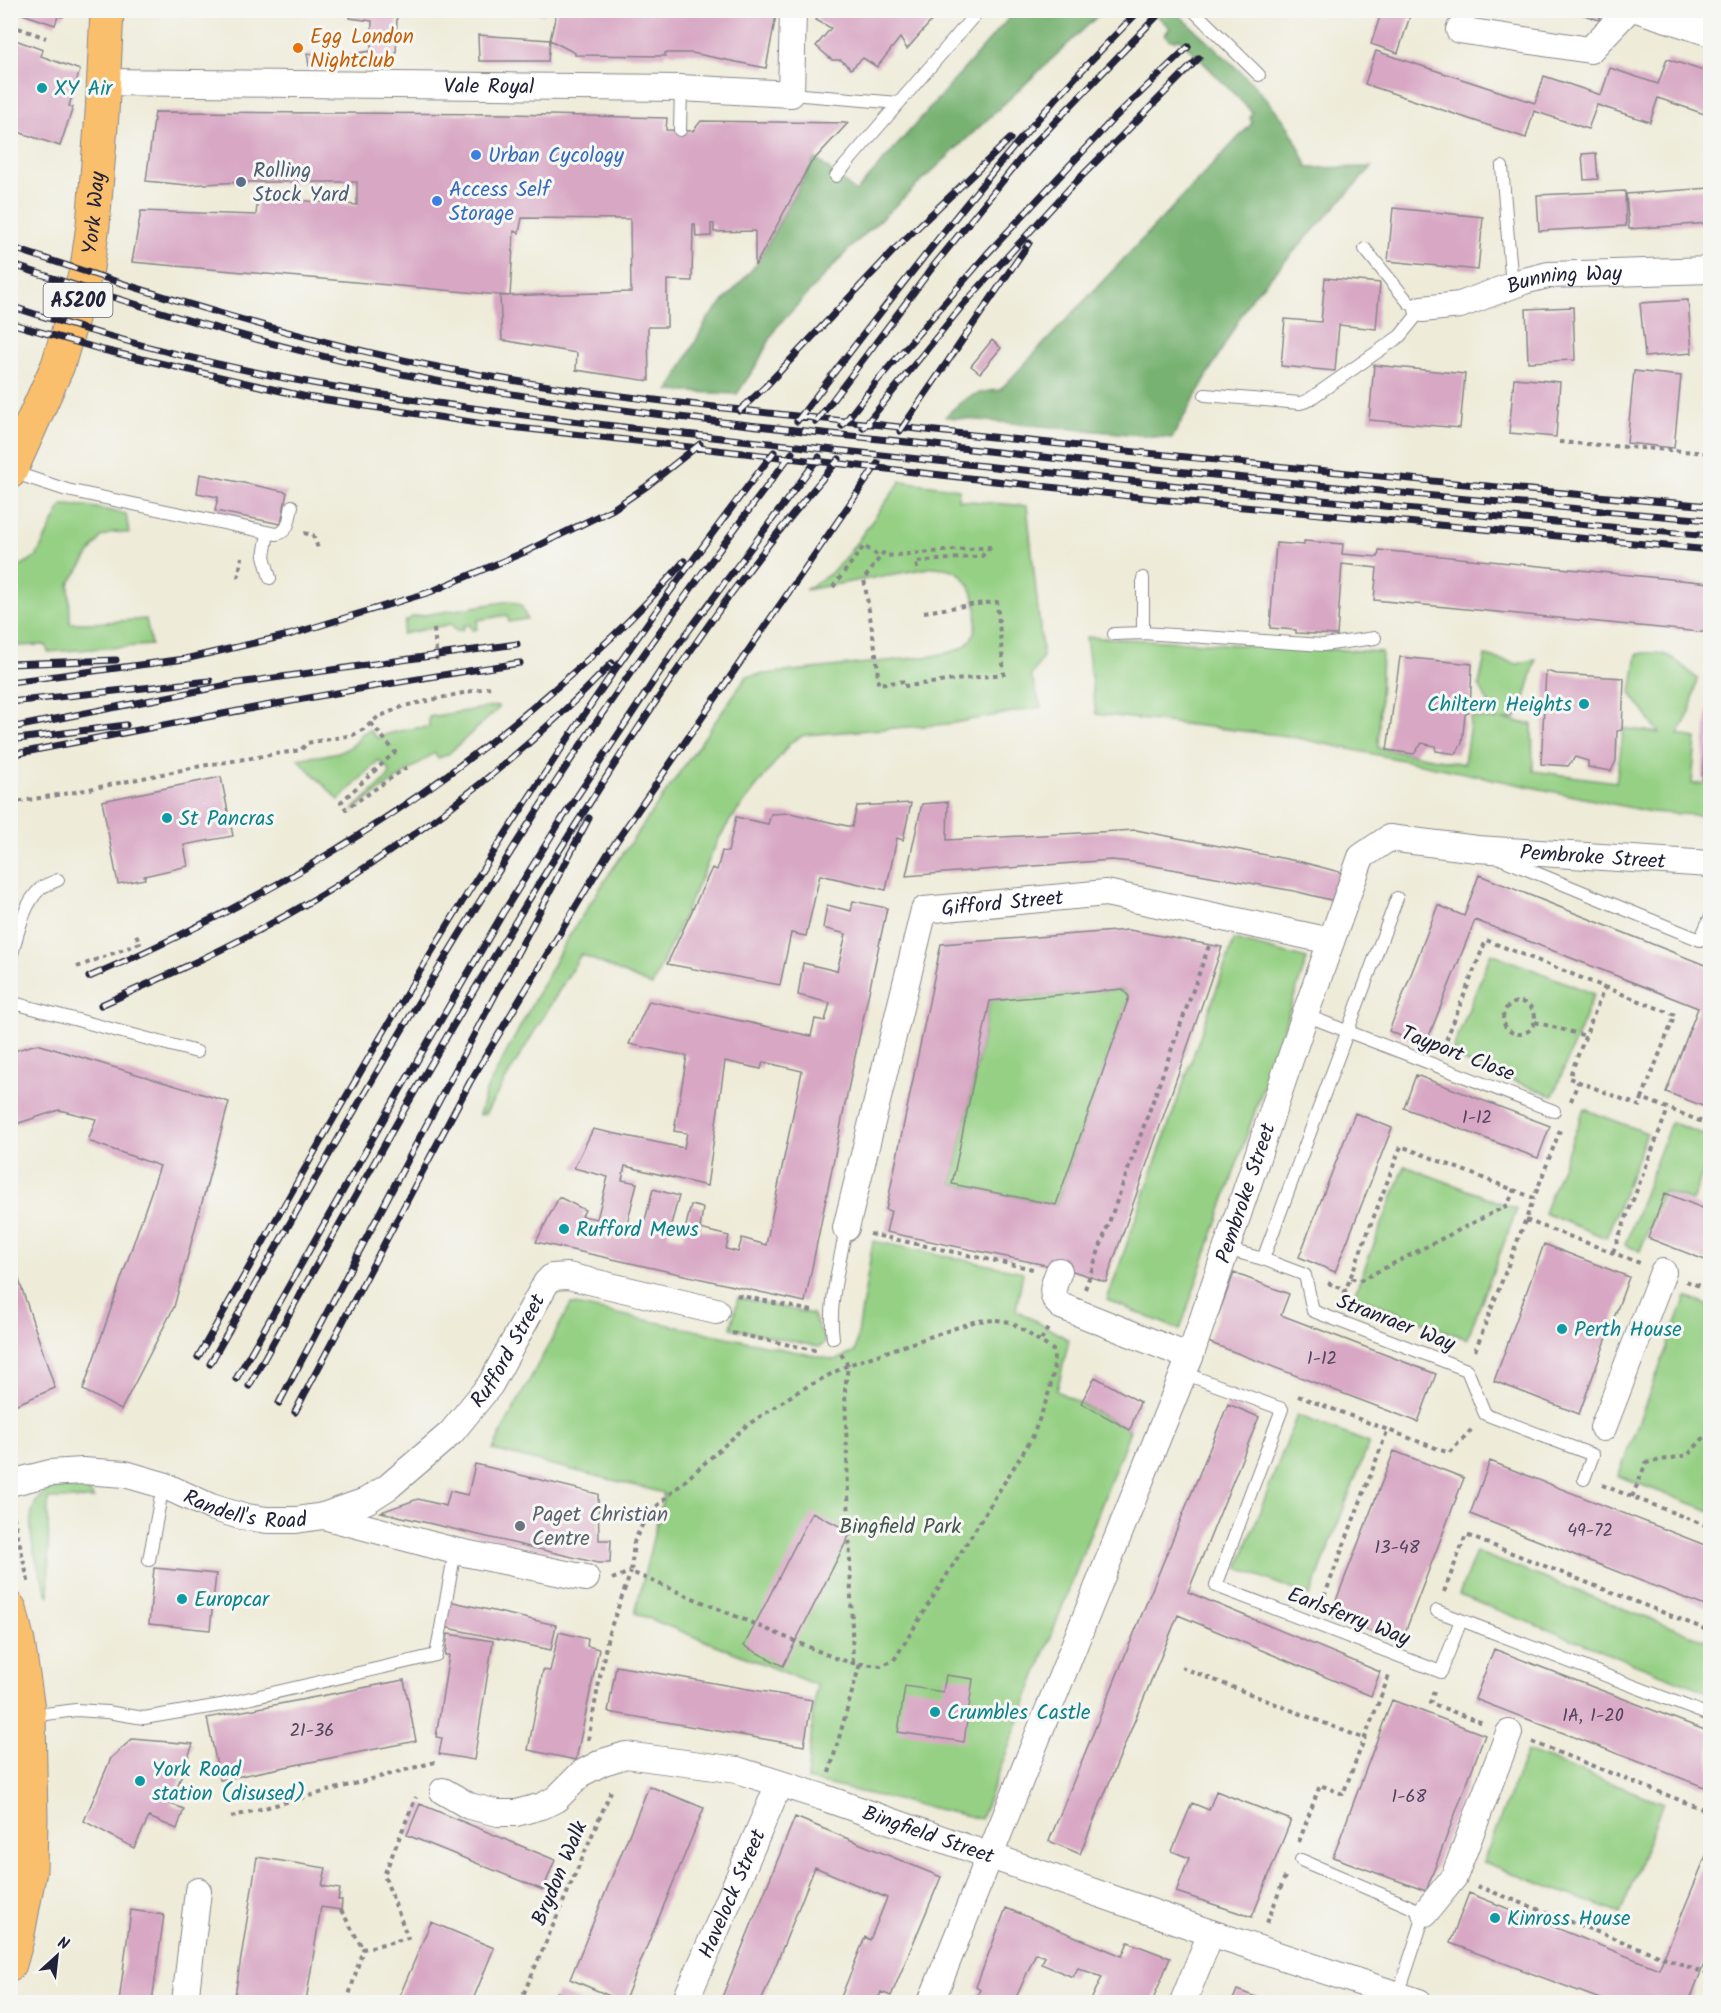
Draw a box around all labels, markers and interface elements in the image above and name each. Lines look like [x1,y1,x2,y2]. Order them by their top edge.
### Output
place label: Egg London Nightclub [310,21,414,78]
marker: Egg London Nightclub [291,41,305,55]
street label: Vale Royal [443,71,534,104]
place label: XY Air [54,73,113,106]
marker: XY Air [35,81,49,95]
place label: Urban Cycology [488,140,624,173]
marker: Urban Cycology [469,148,483,162]
place label: Rolling Stock Yard [253,155,349,212]
street label: York Way [74,170,115,257]
place label: Access Self Storage [449,174,552,231]
marker: Rolling Stock Yard [234,175,248,189]
marker: Access Self Storage [430,194,444,208]
street label: Bunning Way [1502,258,1623,304]
road number: A5200 [44,283,112,317]
place label: Chiltern Heights [1427,689,1572,722]
marker: Chiltern Heights [1577,697,1591,711]
place label: St Pancras [179,803,274,836]
marker: St Pancras [160,811,174,825]
street label: Pembroke Street [1519,837,1667,879]
street label: Gifford Street [940,882,1066,926]
street label: Tayport Close [1396,1018,1520,1091]
house number: 1-12 [1462,1104,1492,1133]
street label: Pembroke Street [1208,1118,1286,1268]
place label: Rufford Mews [576,1214,699,1247]
marker: Rufford Mews [557,1222,571,1236]
street label: Stranraer Way [1331,1286,1460,1361]
street label: Rufford Street [463,1288,555,1416]
place label: Perth House [1574,1314,1682,1347]
marker: Perth House [1555,1322,1569,1336]
house number: 1-12 [1307,1345,1337,1374]
street label: Randell's Road [177,1481,310,1538]
place label: Paget Christian Centre [532,1499,668,1556]
park label: Bingfield Park [839,1511,961,1544]
house number: 49-72 [1567,1517,1613,1546]
marker: Paget Christian Centre [513,1519,527,1533]
house number: 13-48 [1375,1534,1420,1563]
street label: Earlsferry Way [1282,1579,1415,1656]
place label: Europcar [194,1584,270,1617]
marker: Europcar [175,1592,189,1606]
place label: Crumbles Castle [947,1697,1091,1730]
house number: 1A, 1-20 [1562,1702,1624,1731]
marker: Crumbles Castle [928,1705,942,1719]
house number: 21-36 [290,1717,334,1746]
place label: York Road station (disused) [152,1754,305,1811]
marker: York Road station (disused) [133,1774,147,1788]
house number: 1-68 [1392,1783,1427,1812]
street label: Bingfield Street [858,1797,999,1874]
street label: Brydon Walk [523,1816,597,1931]
street label: Havelock Street [691,1824,776,1964]
place label: Kinross House [1507,1903,1631,1936]
marker: Kinross House [1488,1911,1502,1925]
north arrow [27,1926,87,1986]
text: N [53,1931,73,1957]

